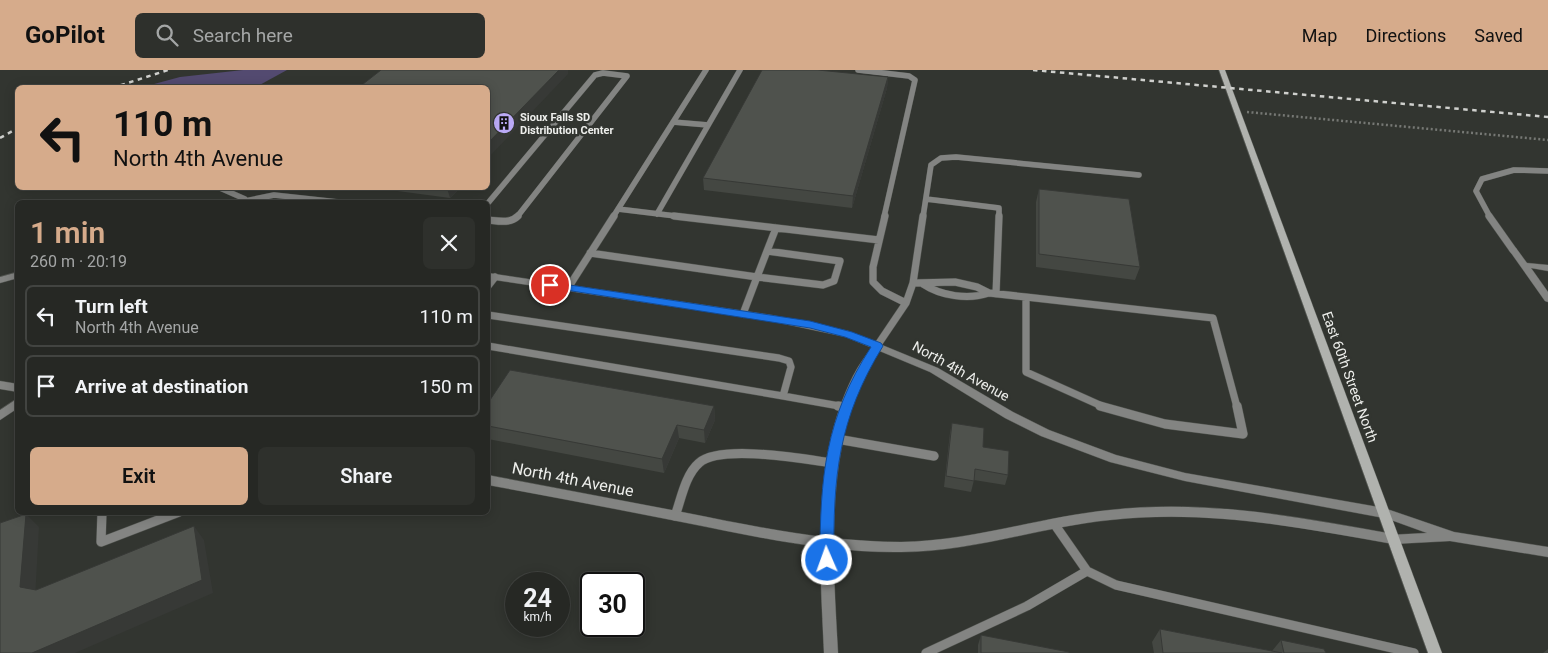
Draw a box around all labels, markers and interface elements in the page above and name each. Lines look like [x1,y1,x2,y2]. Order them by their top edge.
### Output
search box [135,13,485,58]
text: GoPilot [25,21,105,49]
icon: search [153,21,181,49]
text: Search here [193,24,293,47]
text: Map [1302,25,1337,46]
text: Directions [1365,25,1446,46]
text: Saved [1474,25,1523,46]
text: 110 m [113,104,212,145]
icon: left [30,105,95,170]
building icon: Sioux Falls SD Distribution Center [492,111,516,135]
place label: Sioux Falls SD Distribution Center [520,111,613,137]
text: North 4th Avenue [113,146,283,171]
text: 1 min [30,215,105,250]
button: close [423,217,475,269]
text: 260 m · 20:19 [30,252,127,271]
pin [529,264,571,306]
icon: arrive [536,271,564,299]
text: Turn left [75,295,148,318]
icon: left [32,302,60,330]
text: 110 m [420,305,473,328]
street label: East 60th Street North [1319,309,1381,445]
text: North 4th Avenue [75,318,199,337]
street label: North 4th Avenue [910,338,1012,404]
icon: arrive [32,372,60,400]
text: Arrive at destination [75,375,248,398]
text: 150 m [420,375,473,398]
button: Exit [30,447,248,505]
button: Share [258,447,475,505]
street label: North 4th Avenue [510,458,635,501]
position arrow [800,533,852,585]
speed limit sign: 30 [580,572,645,637]
text: 24 [523,584,552,613]
text: km/h [523,610,552,624]

